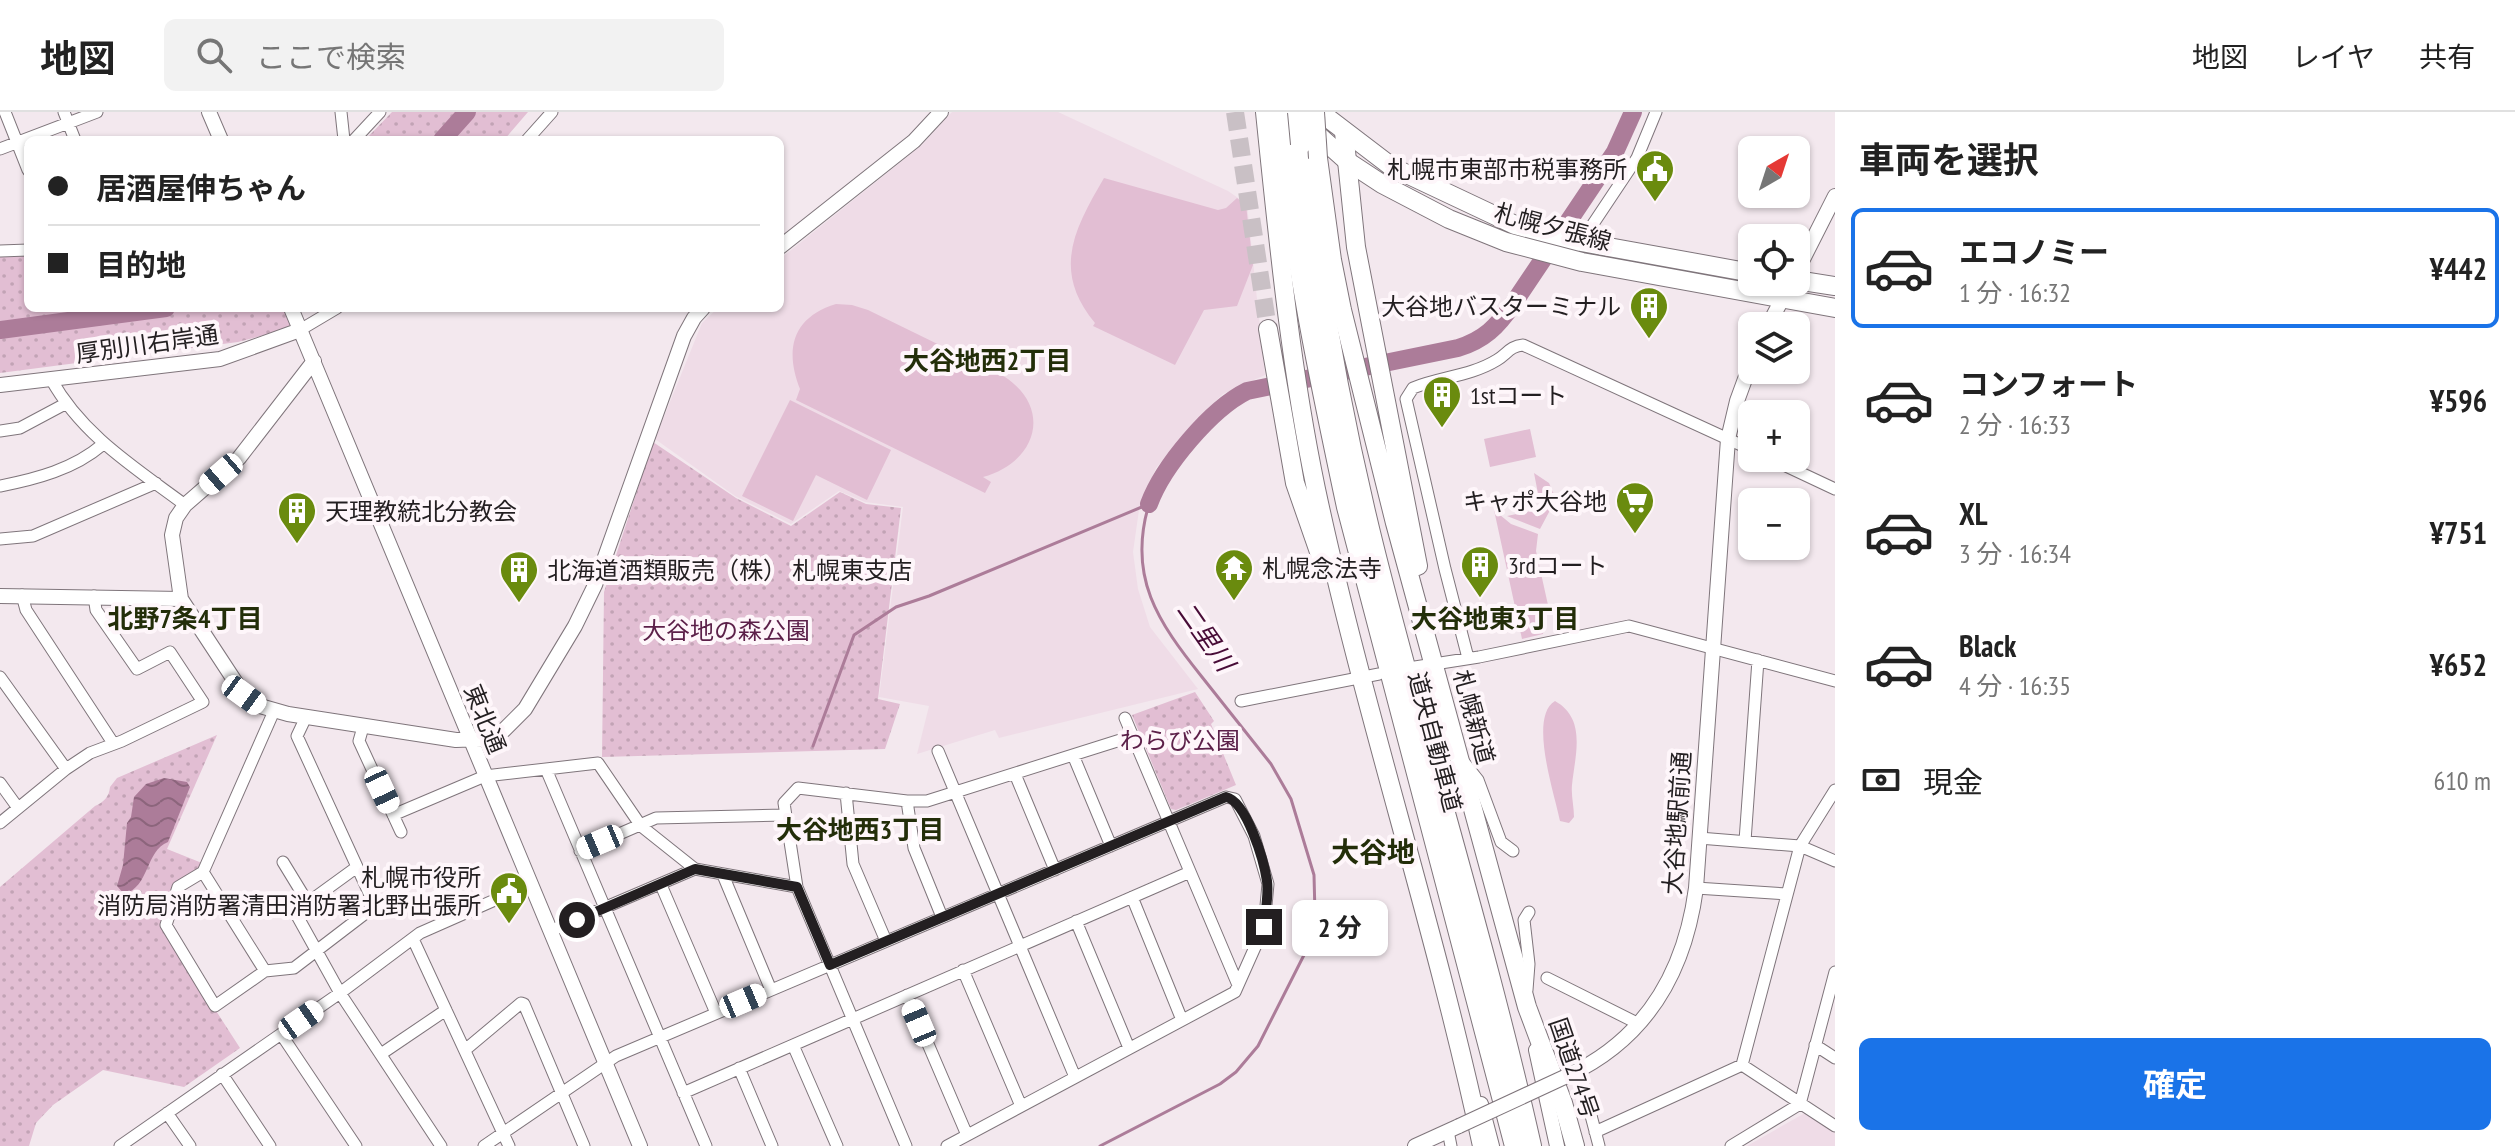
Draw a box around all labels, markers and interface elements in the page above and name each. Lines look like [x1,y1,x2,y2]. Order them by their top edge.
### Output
search box [164,19,724,91]
text: 地図 [40,33,116,82]
icon: search [192,33,236,77]
text: ここで検索 [256,37,406,76]
text: 地図 [2192,38,2248,75]
text: レイヤ [2292,38,2375,75]
text: 共有 [2419,38,2475,75]
north arrow [1738,136,1810,208]
map controls [1738,136,1810,560]
text: 車両を選択 [1859,136,2039,183]
public building icon: 札幌市東部市税事務所 [1634,148,1676,203]
place label: 札幌市東部市税事務所 [1387,154,1627,185]
text: 居酒屋伸ちゃん [96,168,306,207]
street label: 札幌夕張線 [1491,196,1615,258]
button: locate [1738,224,1810,296]
icon: car [1863,232,1935,304]
text: エコノミー [1959,232,2109,271]
text: 目的地 [96,245,186,284]
text: ¥442 [2430,249,2487,288]
text: 1 分 · 16:32 [1959,276,2071,309]
building icon: 大谷地バスターミナル [1628,285,1670,340]
place label: 大谷地バスターミナル [1381,291,1621,322]
button: layers [1738,312,1810,384]
street label: 厚別川右岸通 [74,319,220,369]
district label: 大谷地西2丁目 [903,344,1071,377]
icon: car [1863,364,1935,436]
text: コンフォート [1959,364,2138,403]
building icon: 1stコート [1421,374,1463,429]
place label: 1stコート [1470,380,1568,411]
text: ¥596 [2430,381,2487,420]
button: + [1738,400,1810,472]
text: 2 分 · 16:33 [1959,408,2071,441]
car [195,449,247,499]
supermarket icon: キャポ大谷地 [1614,480,1656,535]
place label: キャポ大谷地 [1463,486,1607,517]
button: − [1738,488,1810,560]
building icon: 天理教統北分教会 [276,490,318,545]
text: XL [1959,494,1988,533]
place label: 天理教統北分教会 [325,496,517,527]
icon: car [1863,496,1935,568]
text: ¥751 [2430,513,2487,552]
text: 3 分 · 16:34 [1959,537,2071,570]
building icon: 3rdコート [1459,544,1501,599]
temple icon: 札幌念法寺 [1213,547,1255,602]
building icon: 北海道酒類販売（株） 札幌東支店 [498,549,540,604]
place label: 3rdコート [1508,550,1608,581]
place label: 札幌念法寺 [1262,553,1382,584]
place label: 北海道酒類販売（株） 札幌東支店 [547,555,912,586]
water label: 二里川 [1170,595,1244,680]
district label: 北野7条4丁目 [108,602,262,635]
district label: 大谷地東3丁目 [1411,602,1579,635]
park label: 大谷地の森公園 [642,615,810,646]
text: Black [1959,626,2016,665]
icon: car [1863,628,1935,700]
text: ¥652 [2430,645,2487,684]
street label: 札幌新道 [1447,667,1501,767]
street label: 道央自動車道 [1401,668,1469,816]
text: 4 分 · 16:35 [1959,669,2071,702]
car [218,671,270,719]
street label: 東北通 [457,680,513,758]
park label: わらび公園 [1120,725,1240,756]
street label: 大谷地駅前通 [1657,750,1697,896]
icon: cash [1859,758,1903,802]
text: 現金 [1923,762,1983,801]
car [361,763,403,817]
text: 610 m [2433,764,2491,797]
district label: 大谷地西3丁目 [776,813,944,846]
car [573,822,627,862]
district label: 大谷地 [1331,833,1415,870]
place label: 札幌市役所 消防局消防署清田消防署北野出張所 [97,862,481,921]
public building icon: 札幌市役所 消防局消防署清田消防署北野出張所 [488,870,530,925]
callout: 2 分 [1292,899,1388,955]
route start [559,902,595,938]
route end [1246,909,1282,945]
text: 2 分 [1318,911,1362,944]
car [716,981,770,1021]
car [274,996,328,1044]
car [899,996,939,1050]
street label: 国道274号 [1542,1014,1606,1122]
button: 確定 [1859,1038,2491,1130]

